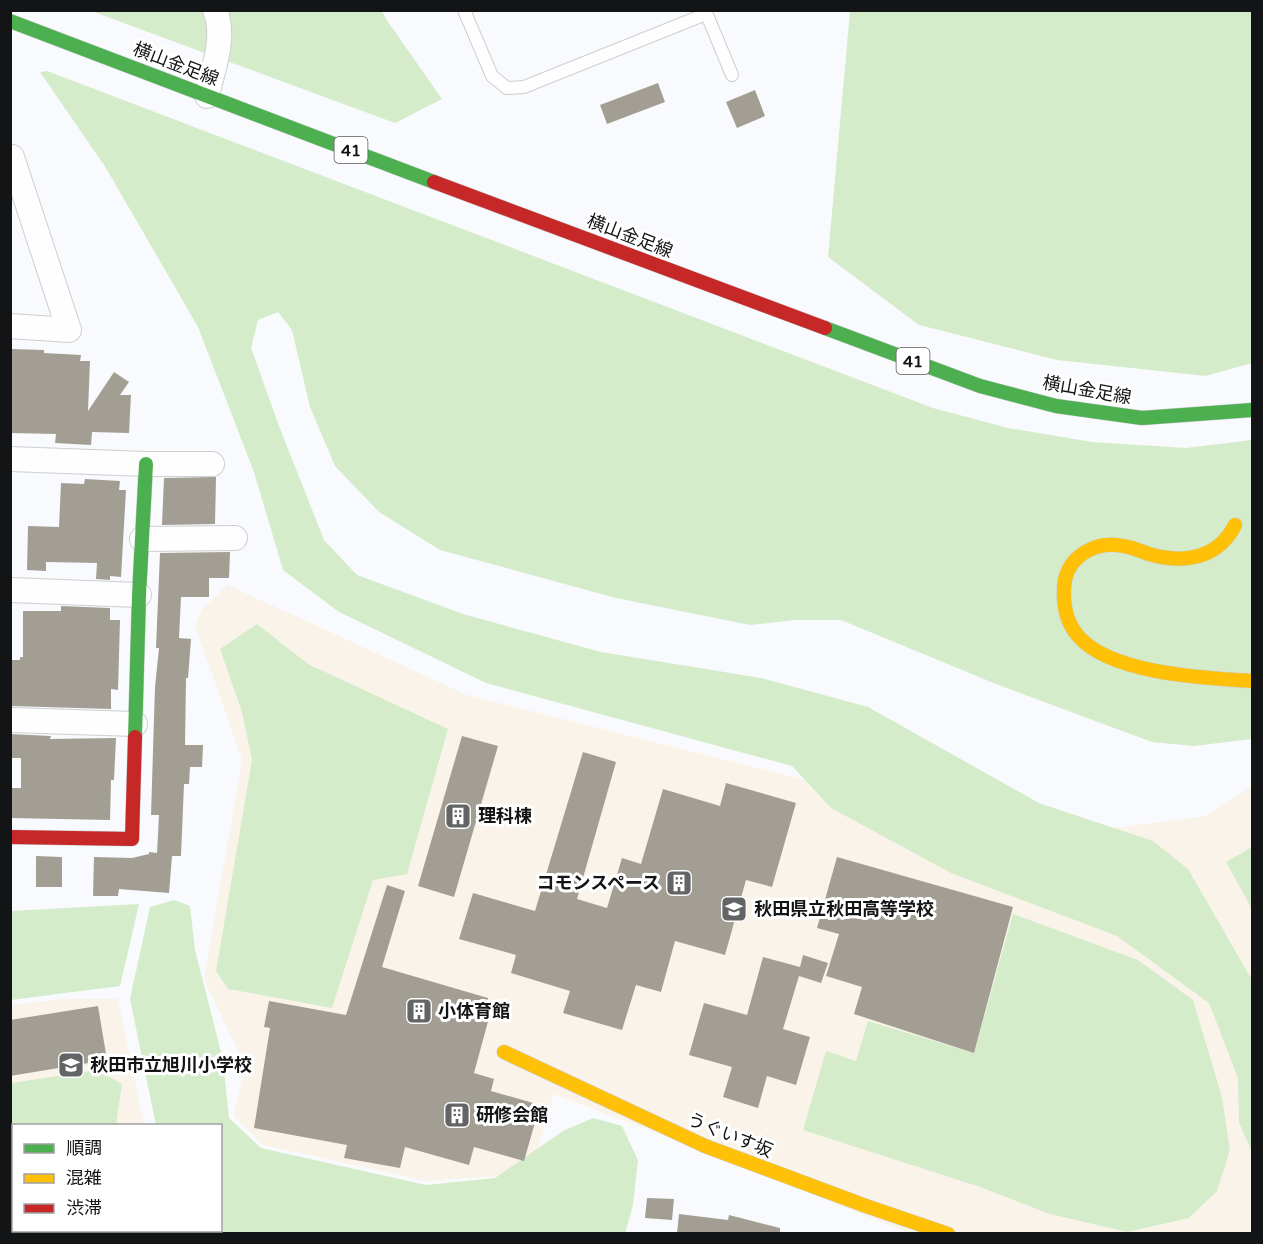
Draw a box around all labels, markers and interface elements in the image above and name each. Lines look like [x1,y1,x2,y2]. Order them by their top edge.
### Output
street label: 横山金足線 [130,38,222,90]
road number: 41 [334,137,368,163]
street label: 横山金足線 [584,210,676,262]
road number: 41 [896,348,930,374]
street label: 横山金足線 [1041,371,1133,409]
building icon: 理科棟 [443,801,473,831]
place label: 理科棟 [478,805,532,827]
building icon: コモンスペース [664,868,694,898]
place label: コモンスペース [537,872,660,894]
school or university icon: 秋田県立秋田高等学校 [719,894,749,924]
place label: 秋田県立秋田高等学校 [754,898,934,920]
building icon: 小体育館 [404,996,434,1026]
place label: 小体育館 [438,1000,510,1022]
school or university icon: 秋田市立旭川小学校 [56,1050,86,1080]
place label: 秋田市立旭川小学校 [90,1054,252,1076]
building icon: 研修会館 [442,1100,472,1130]
place label: 研修会館 [476,1104,548,1126]
street label: うぐいす坂 [684,1108,776,1162]
legend [12,1124,222,1232]
text: 順調 [66,1137,102,1159]
text: 混雑 [66,1167,102,1189]
text: 渋滞 [66,1197,102,1219]

